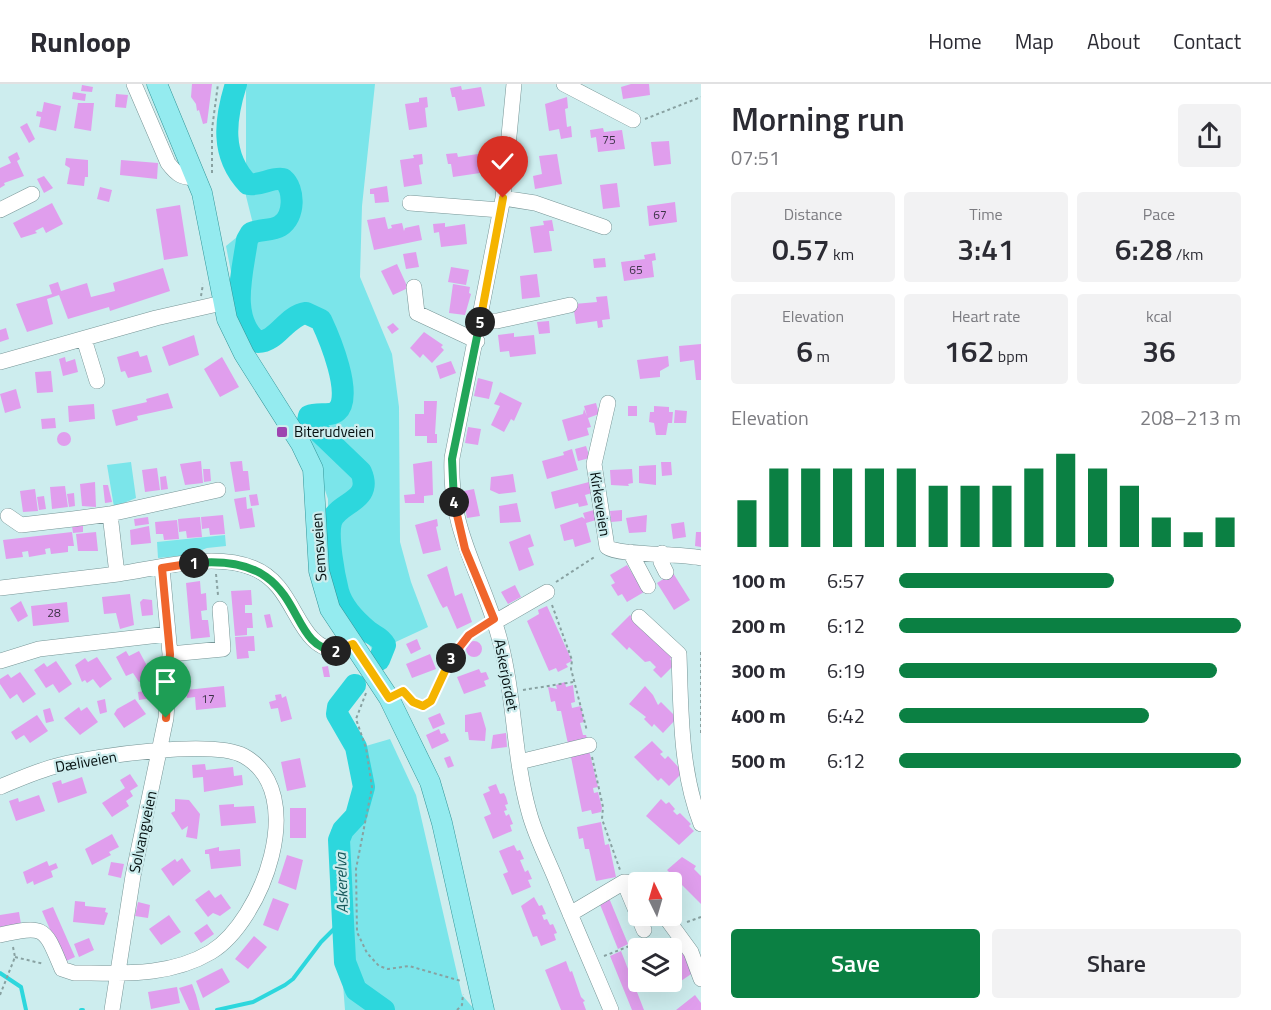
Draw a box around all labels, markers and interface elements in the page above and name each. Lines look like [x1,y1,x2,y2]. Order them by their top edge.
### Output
text: Runloop [30,20,131,63]
text: Home [928,25,982,57]
text: Map [1015,25,1054,57]
text: About [1087,25,1140,57]
text: Contact [1173,25,1241,57]
text: Morning run [731,94,905,144]
button: share [1178,104,1241,167]
house number: 75 [602,130,616,149]
pin [477,136,528,198]
text: 07:51 [731,142,780,173]
icon: check [486,145,519,178]
text: Distance [784,202,842,226]
text: Time [969,202,1003,226]
text: Pace [1143,202,1175,226]
house number: 67 [653,205,667,224]
text: 0.57 [772,226,830,272]
text: 3:41 [957,226,1015,272]
text: 6:28 [1115,226,1172,272]
text: km [830,242,854,266]
text: /km [1172,242,1203,266]
house number: 65 [629,260,643,279]
text: Elevation [782,304,844,328]
text: Heart rate [952,304,1020,328]
text: kcal [1146,304,1172,328]
pin: 5 [465,307,495,337]
text: 5 [476,310,484,334]
text: 6 [796,328,813,374]
text: 162 [944,328,994,374]
text: 36 [1142,328,1176,374]
text: m [813,344,830,368]
text: bpm [994,344,1028,368]
text: Elevation [731,402,809,433]
text: 208–213 m [1140,402,1241,433]
place label: Biterudveien [294,420,374,443]
marker: Biterudveien [275,425,289,439]
street label: Kirkeveien [584,470,617,538]
pin: 4 [439,487,469,517]
text: 4 [450,490,458,514]
street label: Semsveien [305,512,332,582]
pin: 1 [179,548,209,578]
text: 1 [190,551,198,575]
text: 100 m [731,565,786,596]
text: 6:57 [827,565,865,596]
house number: 28 [47,603,61,622]
text: 200 m [731,610,786,641]
text: 6:12 [827,610,865,641]
pin: 2 [321,636,351,666]
street label: Askerjordet [488,637,525,713]
text: 2 [332,639,340,663]
pin: 3 [436,643,466,673]
text: 3 [447,646,455,670]
text: 300 m [731,655,786,686]
text: 6:19 [827,655,865,686]
pin [140,656,191,718]
icon: arrive [149,665,182,698]
house number: 17 [201,689,215,708]
text: 400 m [731,700,786,731]
text: 6:42 [827,700,865,731]
street label: Dæliveien [53,745,118,778]
text: 500 m [731,745,786,776]
text: 6:12 [827,745,865,776]
street label: Solvangveien [123,789,162,875]
water label: Askerelva [328,851,354,914]
north arrow [628,872,682,926]
map controls [628,872,682,992]
button: Save [731,929,980,998]
button: Share [992,929,1241,998]
button: layers [628,938,682,992]

